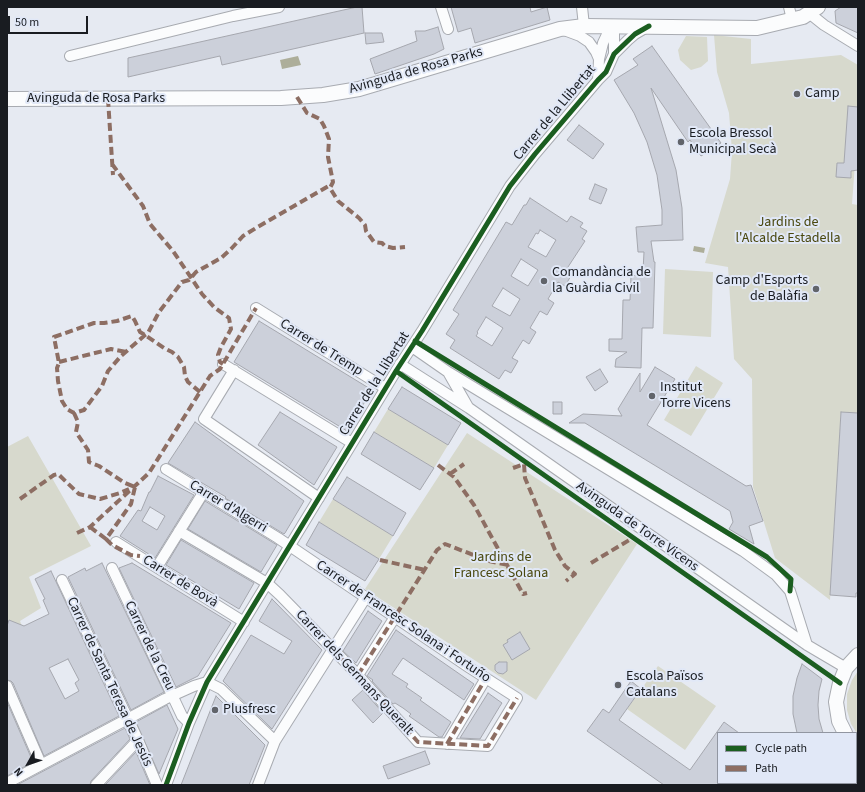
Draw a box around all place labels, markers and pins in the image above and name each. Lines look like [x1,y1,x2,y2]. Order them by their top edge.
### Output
place label: Camp [805,86,839,102]
marker: Camp [792,89,802,99]
place label: Escola Bressol Municipal Secà [689,126,776,158]
marker: Escola Bressol Municipal Secà [676,137,686,147]
place label: Comandància de la Guàrdia Civil [552,265,651,298]
place label: Camp d'Esports de Balàfia [716,273,808,306]
marker: Comandància de la Guàrdia Civil [539,276,549,286]
marker: Camp d'Esports de Balàfia [811,284,821,294]
place label: Institut Torre Vicens [660,380,731,412]
marker: Institut Torre Vicens [647,391,657,401]
place label: Escola Països Catalans [626,669,703,702]
marker: Escola Països Catalans [613,680,623,690]
place label: Plusfresc [223,702,276,718]
marker: Plusfresc [210,705,220,715]

